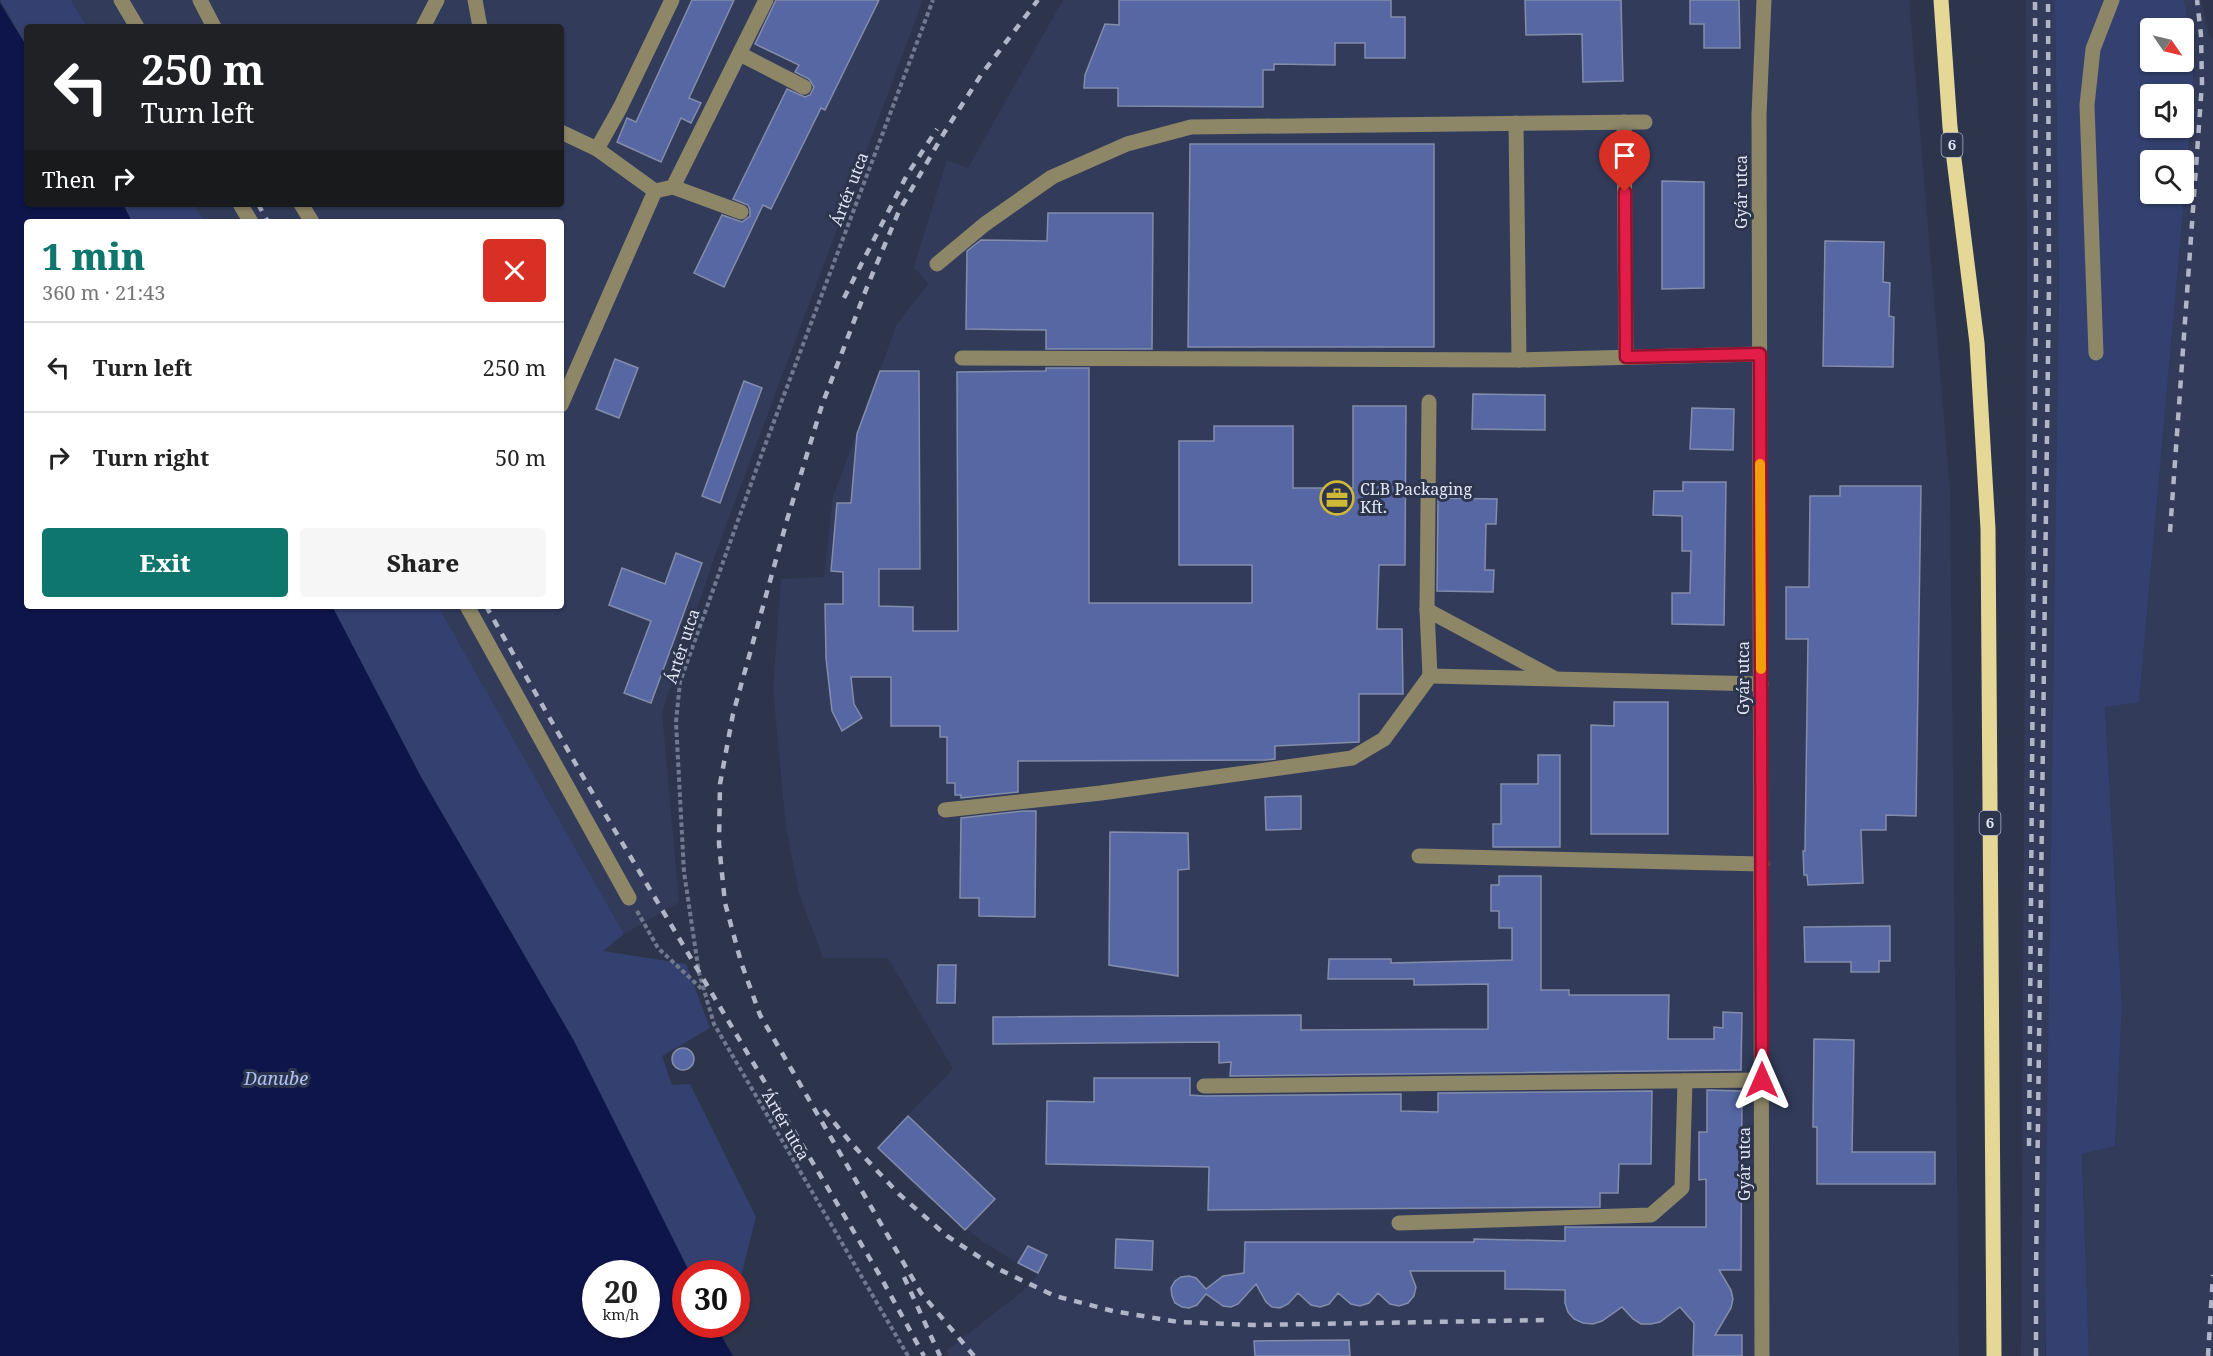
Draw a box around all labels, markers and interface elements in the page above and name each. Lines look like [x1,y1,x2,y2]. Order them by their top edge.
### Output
north arrow [2140,18,2194,72]
map controls [2140,18,2194,204]
text: 250 m [141,40,265,97]
icon: left [42,48,120,126]
button: sound [2140,84,2194,138]
text: Turn left [141,94,254,131]
pin [1599,130,1650,192]
road number: 6 [1942,133,1962,157]
icon: arrive [1608,139,1641,172]
street label: Ártér utca [825,149,873,229]
button: search [2140,150,2194,204]
street label: Gyár utca [1730,155,1752,229]
icon: right [107,162,140,195]
text: Then [42,164,95,194]
text: 1 min [42,232,145,281]
button: close [483,239,546,302]
text: 360 m · 21:43 [42,279,165,306]
icon: left [42,351,75,384]
text: Turn left [93,352,192,382]
text: 250 m [483,352,546,382]
icon: right [42,441,75,474]
text: Turn right [93,442,209,472]
text: 50 m [495,442,546,472]
place label: CLB Packaging Kft. [1360,478,1472,518]
office icon: CLB Packaging Kft. [1319,480,1355,516]
button: Exit [42,528,288,597]
button: Share [300,528,546,597]
street label: Ártér utca [660,606,704,686]
street label: Gyár utca [1732,641,1754,715]
road number: 6 [1980,811,2000,835]
position arrow [1730,1048,1794,1112]
water label: Danube [243,1066,308,1090]
street label: Ártér utca [757,1086,815,1164]
street label: Gyár utca [1733,1127,1755,1201]
speed limit sign: 30 [672,1260,750,1338]
text: 20 [604,1271,638,1312]
text: km/h [603,1304,639,1324]

